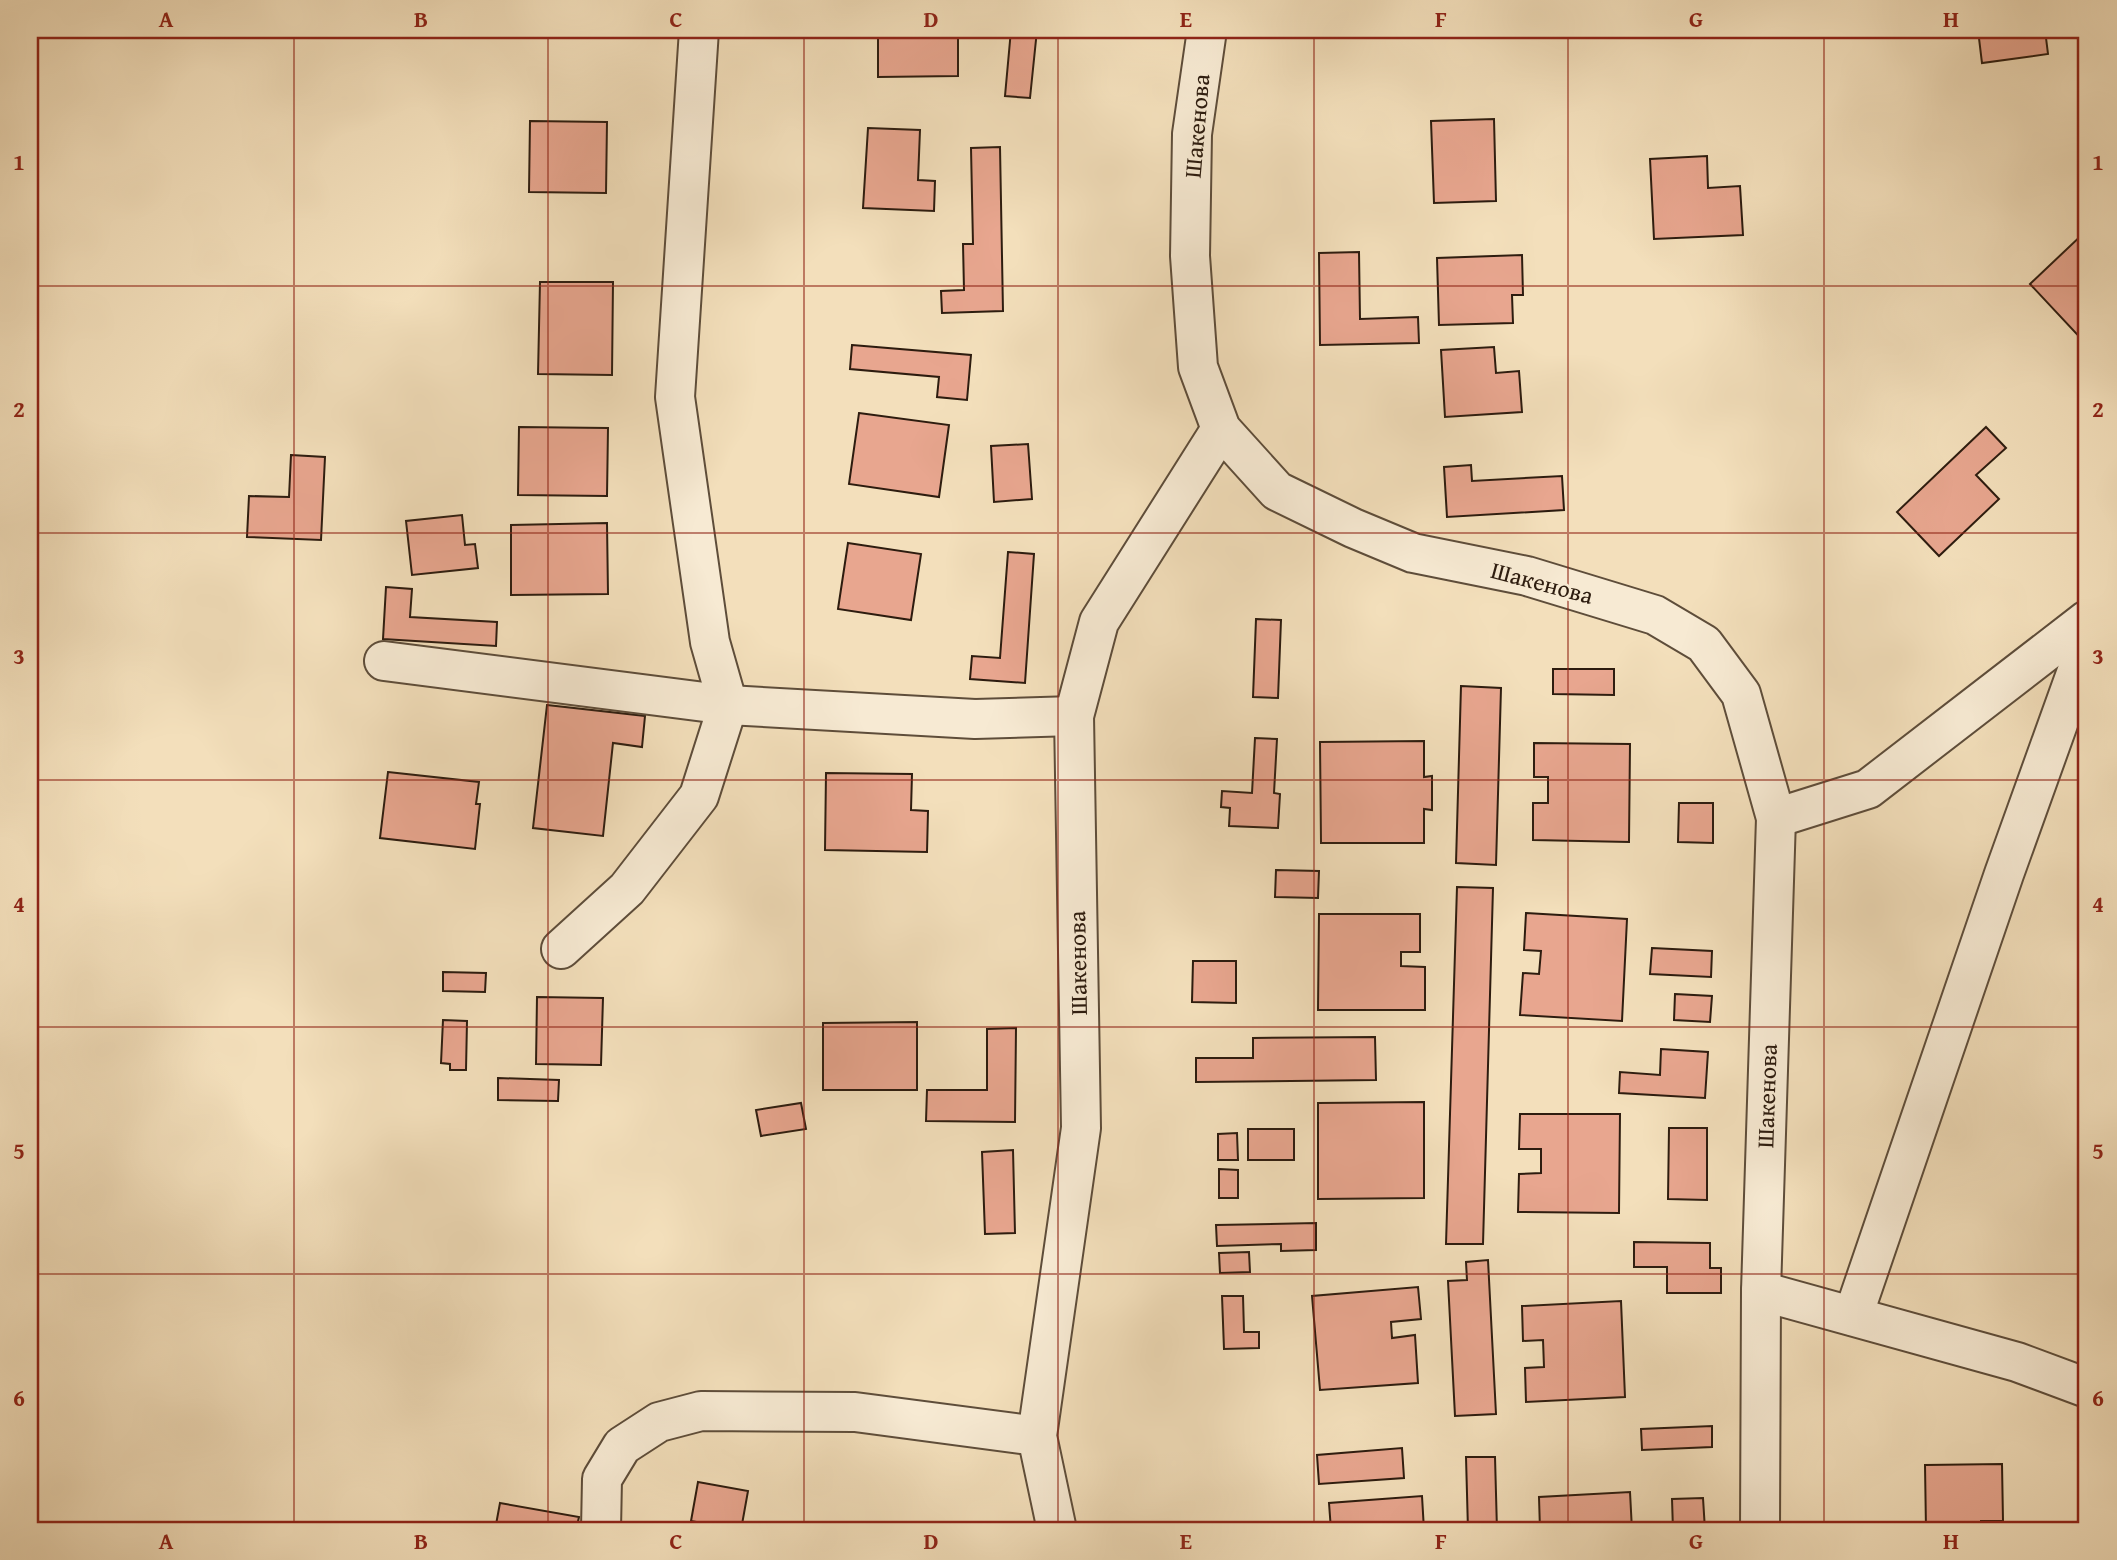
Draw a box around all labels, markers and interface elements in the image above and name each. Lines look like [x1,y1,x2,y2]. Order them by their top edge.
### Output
text: A [159,2,174,35]
text: B [414,2,428,35]
text: C [669,2,683,35]
text: D [924,2,939,35]
text: E [1180,2,1192,35]
text: F [1435,2,1447,35]
text: G [1689,2,1703,35]
text: H [1943,2,1959,35]
street label: Шакенова [1175,72,1219,180]
text: 1 [13,145,25,178]
text: 1 [2092,145,2104,178]
text: 2 [13,392,25,425]
text: 2 [2092,392,2104,425]
street label: Шакенова [1487,552,1598,613]
text: 3 [13,639,25,672]
text: 3 [2092,639,2104,672]
text: 4 [13,887,25,920]
text: 4 [2092,887,2104,920]
street label: Шакенова [1059,910,1096,1016]
street label: Шакенова [1747,1043,1786,1149]
text: 5 [13,1134,25,1167]
text: 5 [2092,1134,2104,1167]
text: 6 [13,1381,25,1414]
text: 6 [2092,1381,2104,1414]
text: A [159,1524,174,1557]
text: B [414,1524,428,1557]
text: C [669,1524,683,1557]
text: D [924,1524,939,1557]
text: E [1180,1524,1192,1557]
text: F [1435,1524,1447,1557]
text: G [1689,1524,1703,1557]
text: H [1943,1524,1959,1557]

